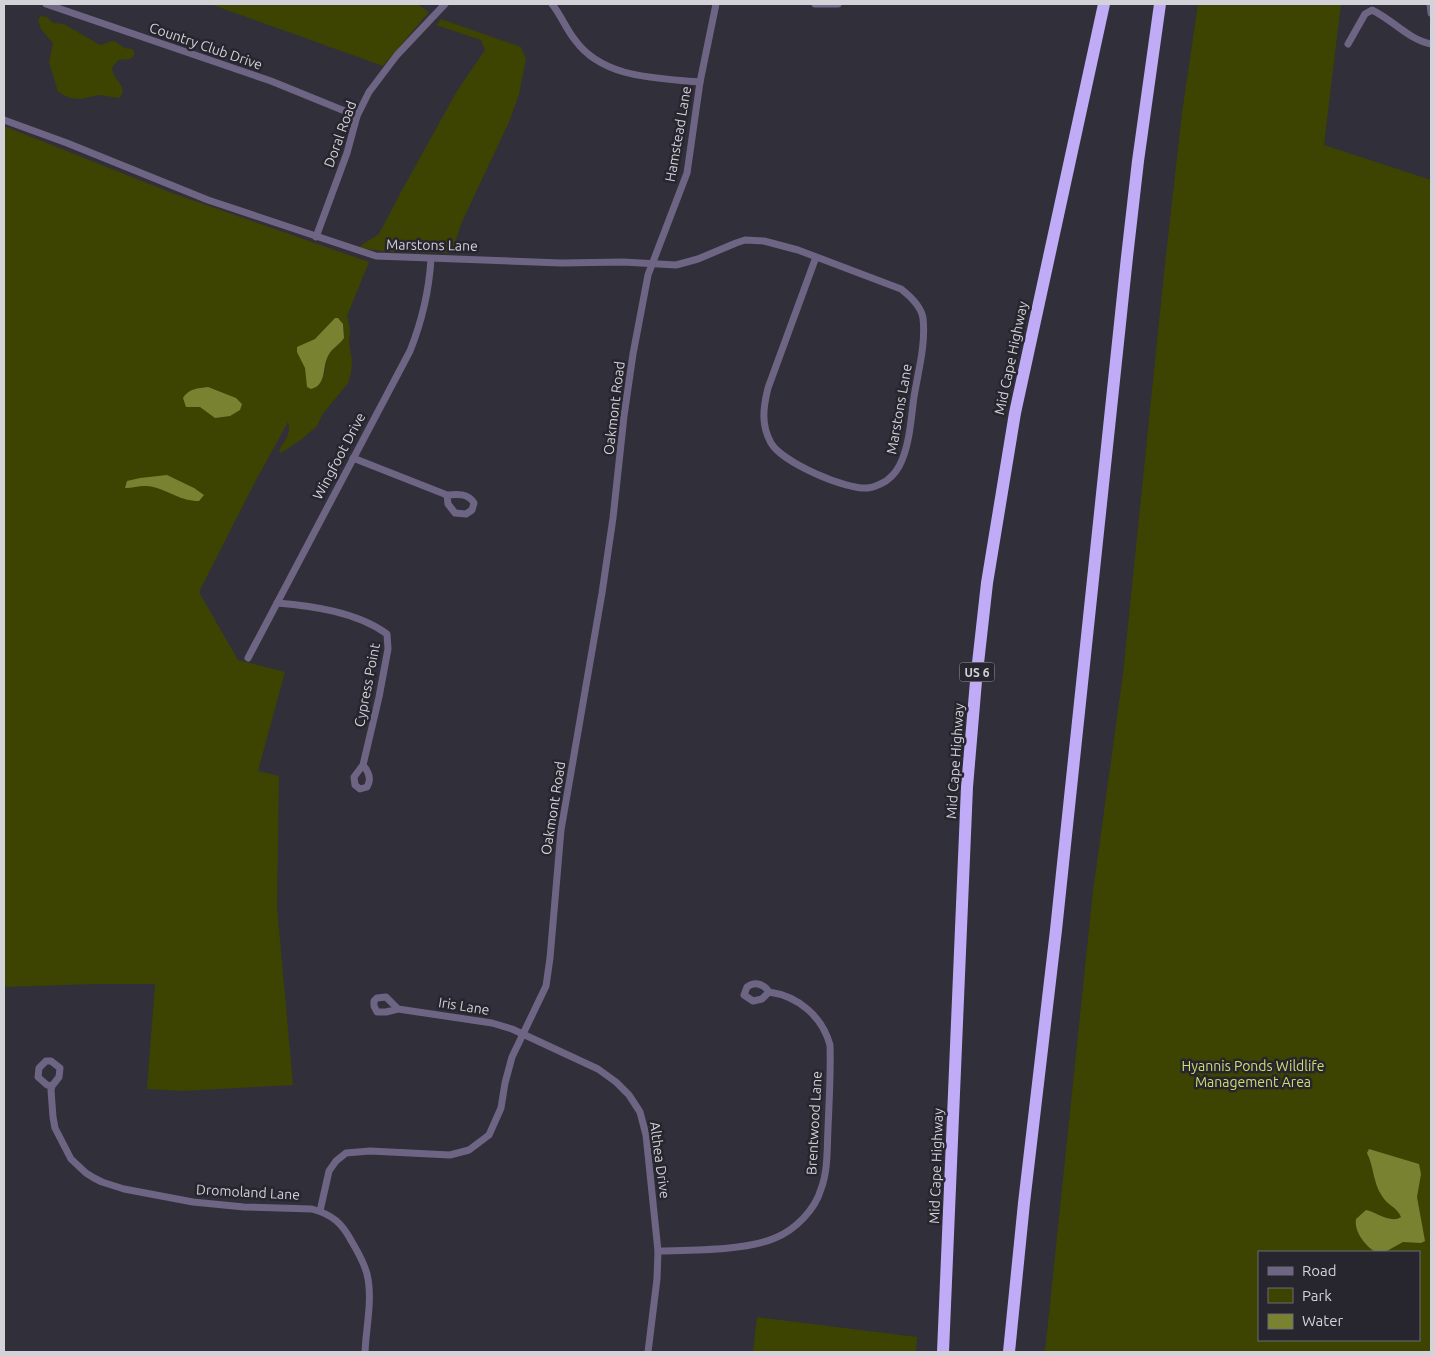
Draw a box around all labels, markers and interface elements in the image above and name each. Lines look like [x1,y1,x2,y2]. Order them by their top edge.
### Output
street label: Country Club Drive [147,19,265,73]
street label: Hamstead Lane [662,85,694,183]
street label: Doral Road [321,99,359,169]
street label: Marstons Lane [386,236,478,254]
street label: Mid Cape Highway [991,299,1031,416]
street label: Oakmont Road [600,360,628,456]
street label: Marstons Lane [883,362,915,456]
street label: Wingfoot Drive [309,410,369,502]
street label: Cypress Point [351,641,383,728]
road number: US 6 [960,662,994,682]
street label: Mid Cape Highway [943,702,967,819]
street label: Oakmont Road [538,760,568,856]
street label: Iris Lane [437,994,491,1018]
park label: Hyannis Ponds Wildlife Management Area [1182,1058,1324,1090]
street label: Brentwood Lane [803,1071,825,1175]
street label: Mid Cape Highway [926,1108,946,1224]
street label: Althea Drive [647,1121,673,1199]
street label: Dromoland Lane [196,1181,300,1203]
legend [1258,1251,1420,1341]
text: Road [1302,1262,1337,1279]
text: Park [1302,1287,1332,1304]
text: Water [1302,1312,1343,1329]

